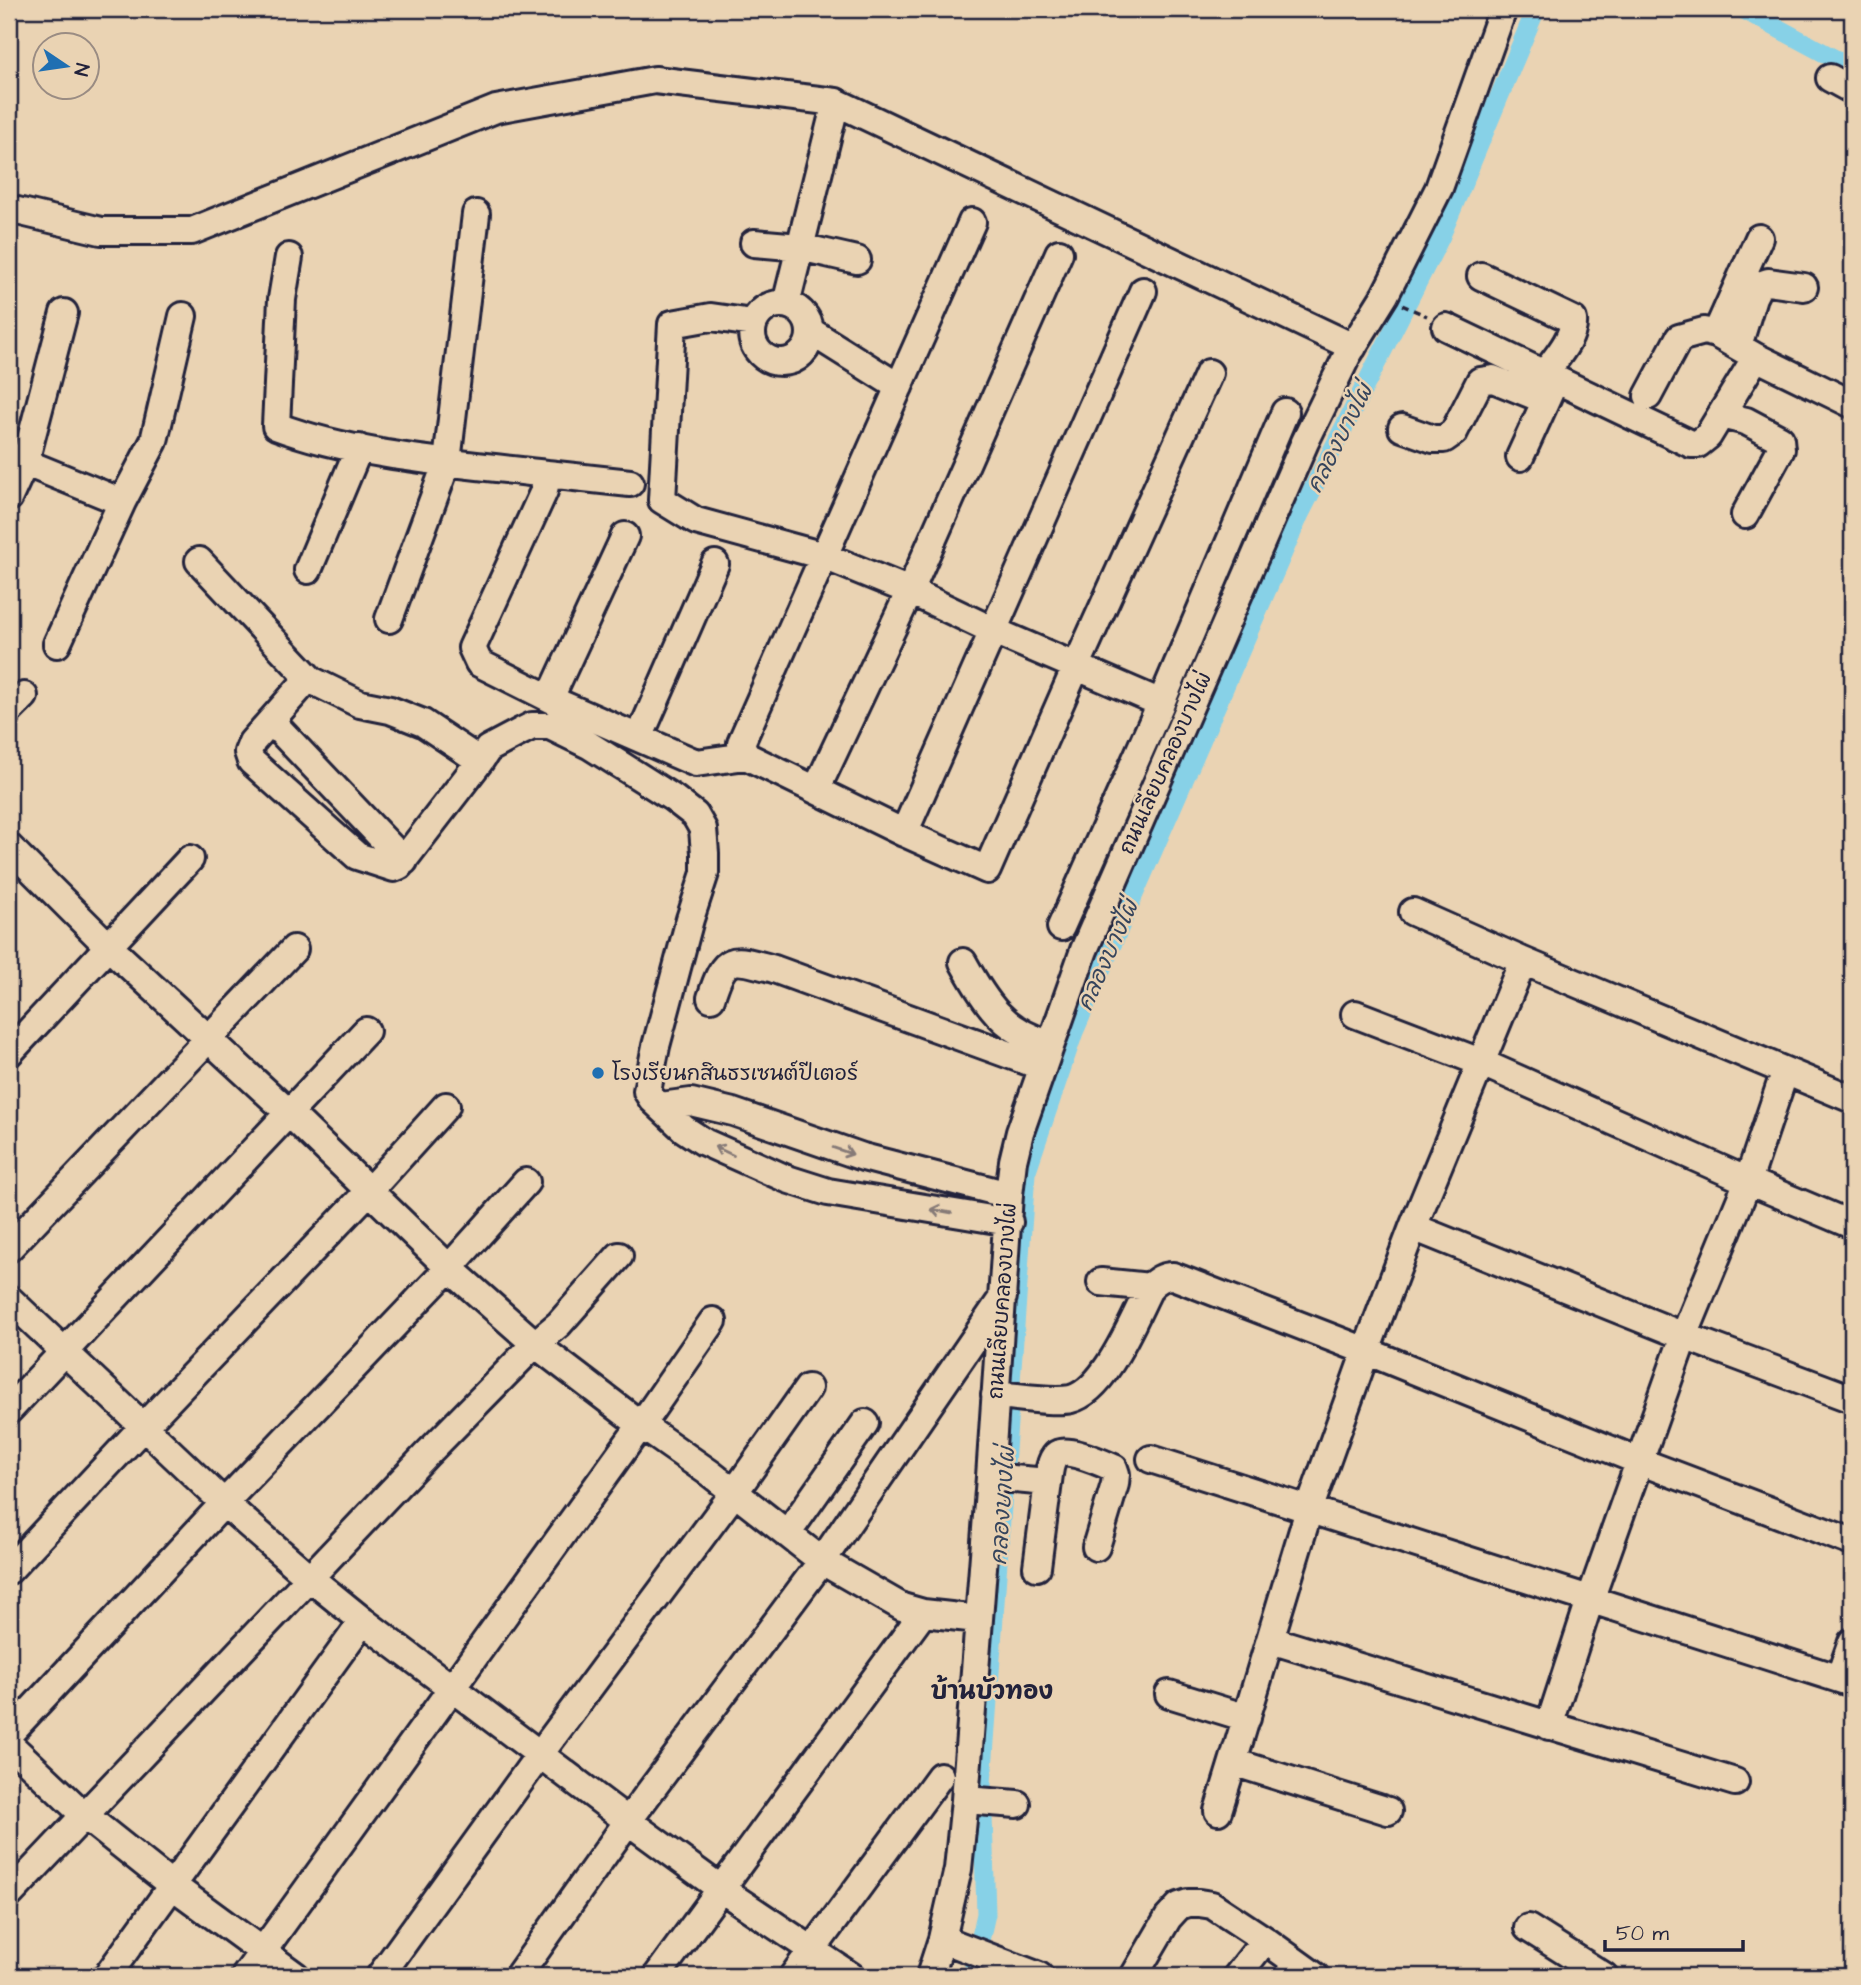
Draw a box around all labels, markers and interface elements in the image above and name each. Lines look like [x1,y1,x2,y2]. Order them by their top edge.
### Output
north arrow [32,32,102,102]
text: N [67,61,96,78]
water label: คลองบางไผ่ [1299,375,1383,498]
street label: ถนนเลียบคลองบางไผ่ [1112,667,1219,859]
water label: คลองบางไผ่ [1069,891,1148,1016]
place label: โรงเรียนกสินธรเซนต์ปีเตอร์ [612,1059,858,1088]
marker: โรงเรียนกสินธรเซนต์ปีเตอร์ [590,1065,606,1081]
one-way arrow [714,1144,735,1157]
one-way arrow [832,1145,854,1158]
street label: ถนนเลียบคลองบางไผ่ [981,1202,1024,1400]
one-way arrow [931,1204,953,1217]
water label: คลองบางไผ่ [983,1442,1023,1566]
district label: บ้านบัวทอง [931,1674,1053,1709]
scale bar [1605,1908,1744,1952]
text: 50 m [1616,1919,1670,1948]

